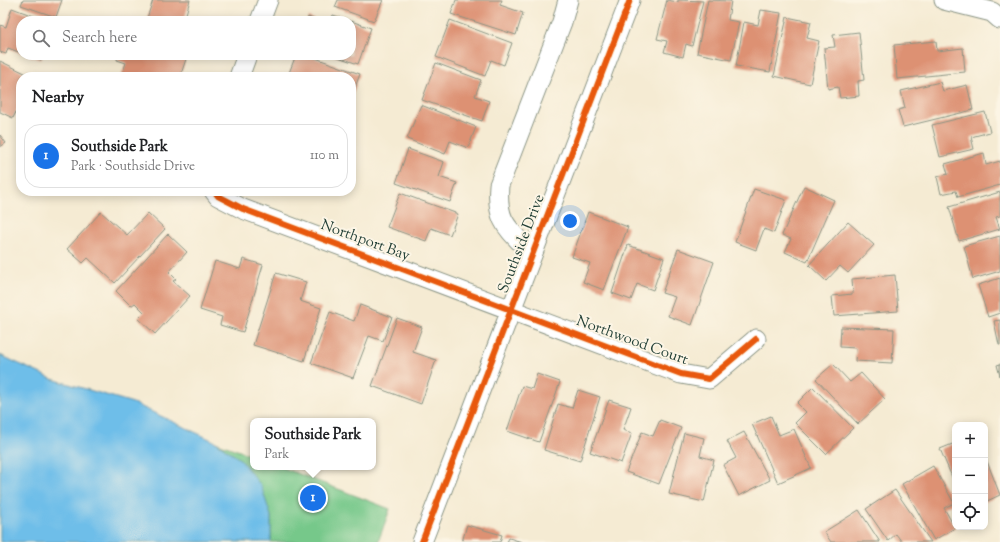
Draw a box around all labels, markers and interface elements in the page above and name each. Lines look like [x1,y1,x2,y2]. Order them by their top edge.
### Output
search box [16,16,356,60]
icon: search [30,27,52,49]
text: Search here [62,28,137,49]
text: Nearby [32,86,84,110]
text: Southside Park [71,137,168,158]
text: 1 [44,147,48,165]
text: 110 m [310,147,339,165]
text: Park · Southside Drive [71,158,195,176]
street label: Southside Drive [493,191,551,296]
your location [560,211,580,231]
street label: Northport Bay [317,215,413,267]
street label: Northwood Court [573,311,691,371]
popup [250,418,376,470]
map controls [952,422,988,530]
button: + [952,422,988,458]
text: Southside Park [265,425,362,446]
text: Park [265,446,289,464]
button: − [952,458,988,494]
pin: 1 [300,483,326,513]
button: locate [952,494,988,530]

